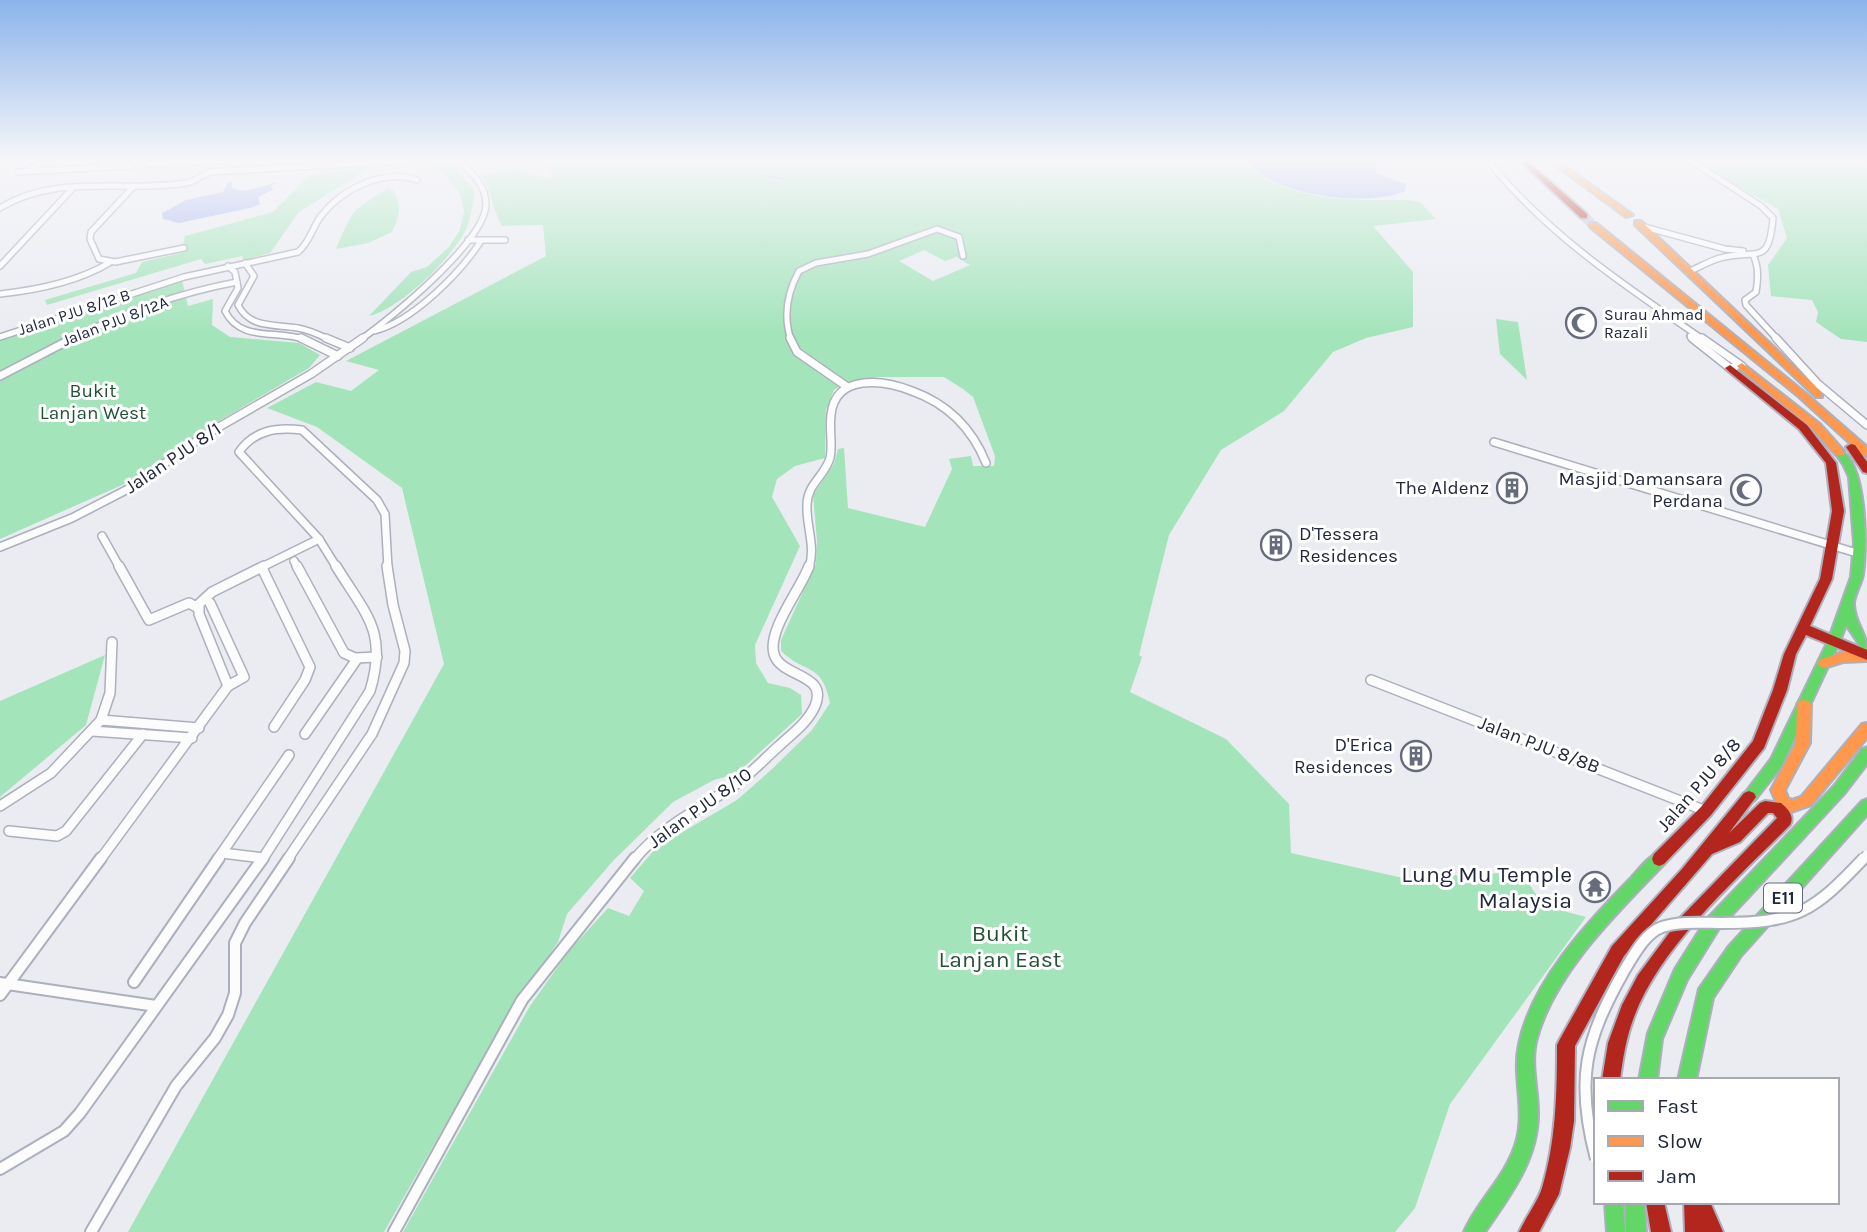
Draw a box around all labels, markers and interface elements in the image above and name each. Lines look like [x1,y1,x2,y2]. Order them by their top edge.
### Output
street label: Jalan PJU 8/12 B [16,285,132,339]
street label: Jalan PJU 8/12A [59,292,171,350]
place label: Surau Ahmad Razali [1604,305,1704,342]
mosque icon: Surau Ahmad Razali [1564,306,1598,340]
park label: Bukit Lanjan West [40,380,146,424]
street label: Jalan PJU 8/1 [121,418,225,498]
place label: Masjid Damansara Perdana [1559,468,1723,512]
building icon: The Aldenz [1495,471,1529,505]
mosque icon: Masjid Damansara Perdana [1729,473,1763,507]
place label: The Aldenz [1396,477,1489,499]
place label: D'Tessera Residences [1299,523,1398,567]
building icon: D'Tessera Residences [1259,528,1293,562]
street label: Jalan PJU 8/8B [1475,712,1603,778]
place label: D'Erica Residences [1294,734,1393,778]
street label: Jalan PJU 8/8 [1652,734,1746,836]
building icon: D'Erica Residences [1399,739,1433,773]
street label: Jalan PJU 8/10 [644,763,756,853]
place label: Lung Mu Temple Malaysia [1401,861,1572,914]
temple icon: Lung Mu Temple Malaysia [1578,870,1612,904]
road number: E11 [1764,884,1802,912]
park label: Bukit Lanjan East [939,920,1062,973]
legend [1594,1078,1839,1204]
text: Fast [1657,1094,1698,1118]
text: Slow [1657,1129,1702,1153]
text: Jam [1657,1164,1697,1188]

